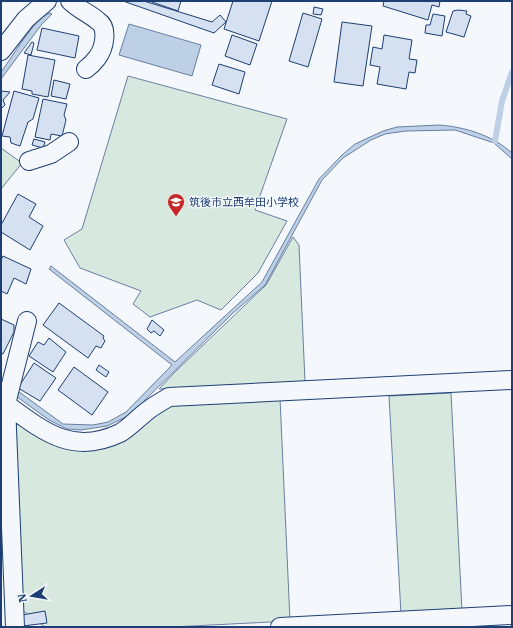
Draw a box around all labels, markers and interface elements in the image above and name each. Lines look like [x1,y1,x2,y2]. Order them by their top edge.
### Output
school or university icon: 筑後市立西牟田小学校 [166,192,186,217]
place label: 筑後市立西牟田小学校 [189,195,299,209]
north arrow [12,576,52,616]
text: N [14,592,30,604]

